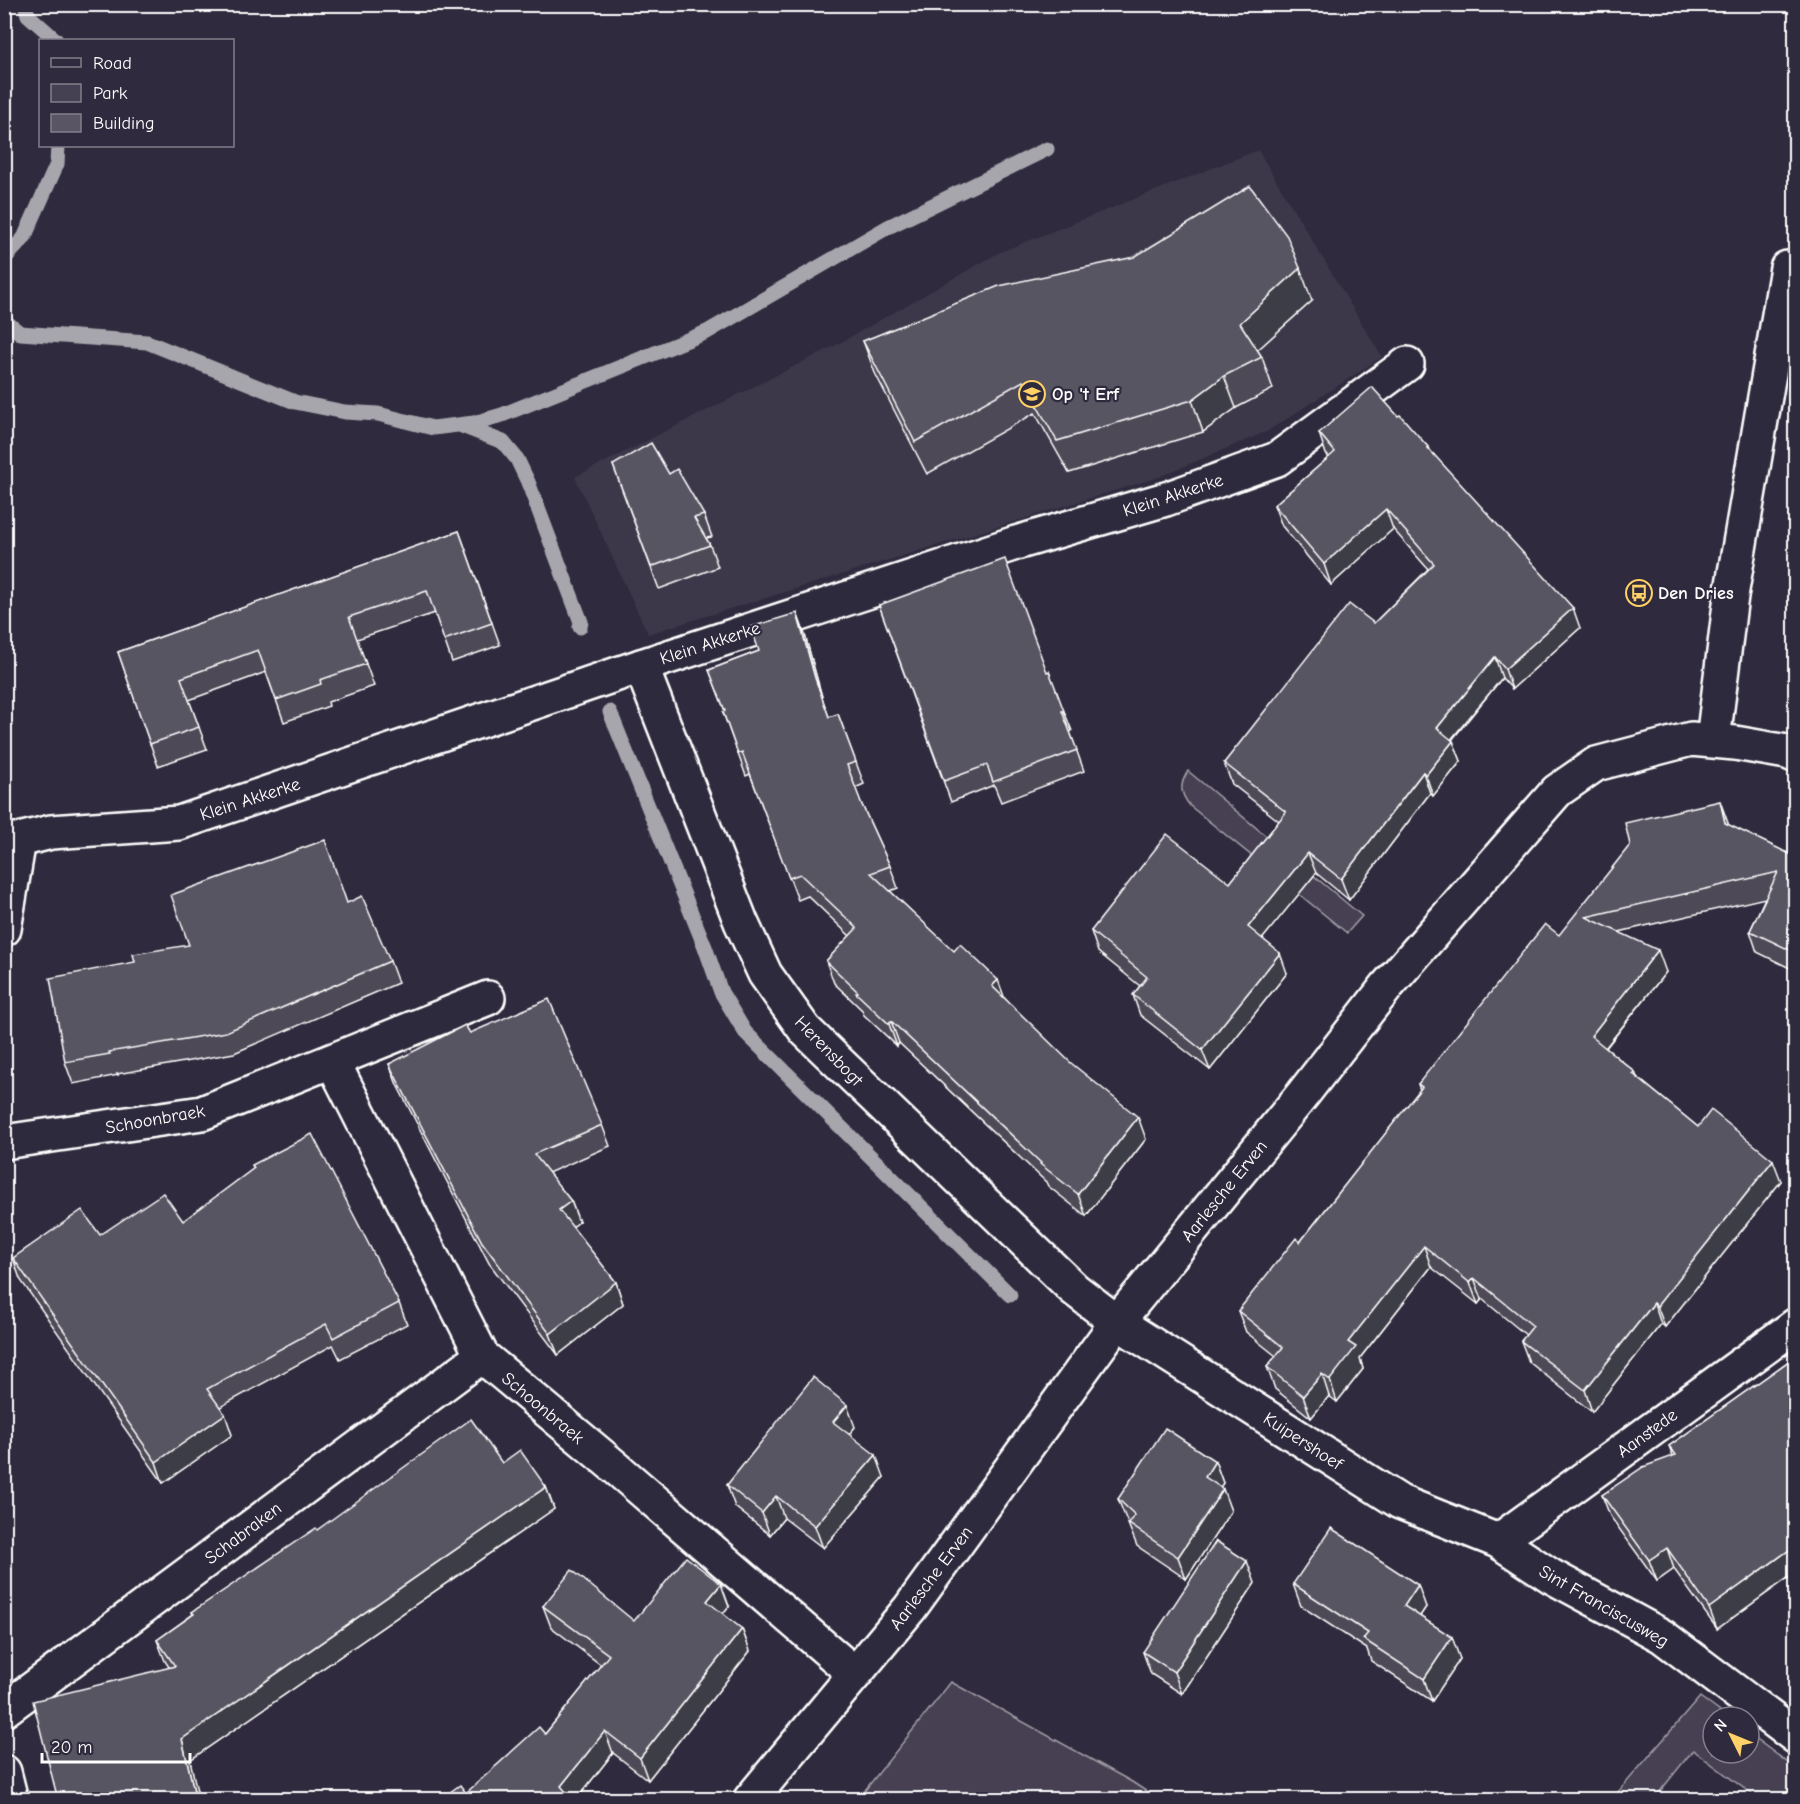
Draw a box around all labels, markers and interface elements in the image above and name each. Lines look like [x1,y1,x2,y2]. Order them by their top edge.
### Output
legend [39,39,234,147]
text: Road [93,53,132,74]
text: Park [93,83,128,104]
text: Building [93,113,155,134]
school or university icon: Op 't Erf [1017,379,1047,409]
place label: Op 't Erf [1052,384,1120,405]
street label: Klein Akkerke [1120,469,1226,522]
bus stop icon: Den Dries [1624,578,1654,608]
place label: Den Dries [1658,583,1734,604]
street label: Klein Akkerke [657,617,763,670]
street label: Klein Akkerke [197,773,303,826]
street label: Herensbogt [790,1012,868,1091]
street label: Schoonbraek [104,1100,207,1139]
street label: Aarlesche Erven [1177,1136,1272,1246]
street label: Schoonbraek [497,1368,588,1449]
street label: Aanstede [1613,1405,1682,1462]
street label: Kuipershoef [1259,1408,1347,1475]
street label: Schabraken [201,1498,286,1569]
street label: Aarlesche Erven [885,1522,977,1634]
street label: Sint Franciscusweg [1535,1561,1672,1652]
north arrow [1701,1705,1761,1765]
text: N [1711,1715,1731,1735]
scale bar [42,1726,190,1764]
text: 20 m [51,1737,92,1758]

